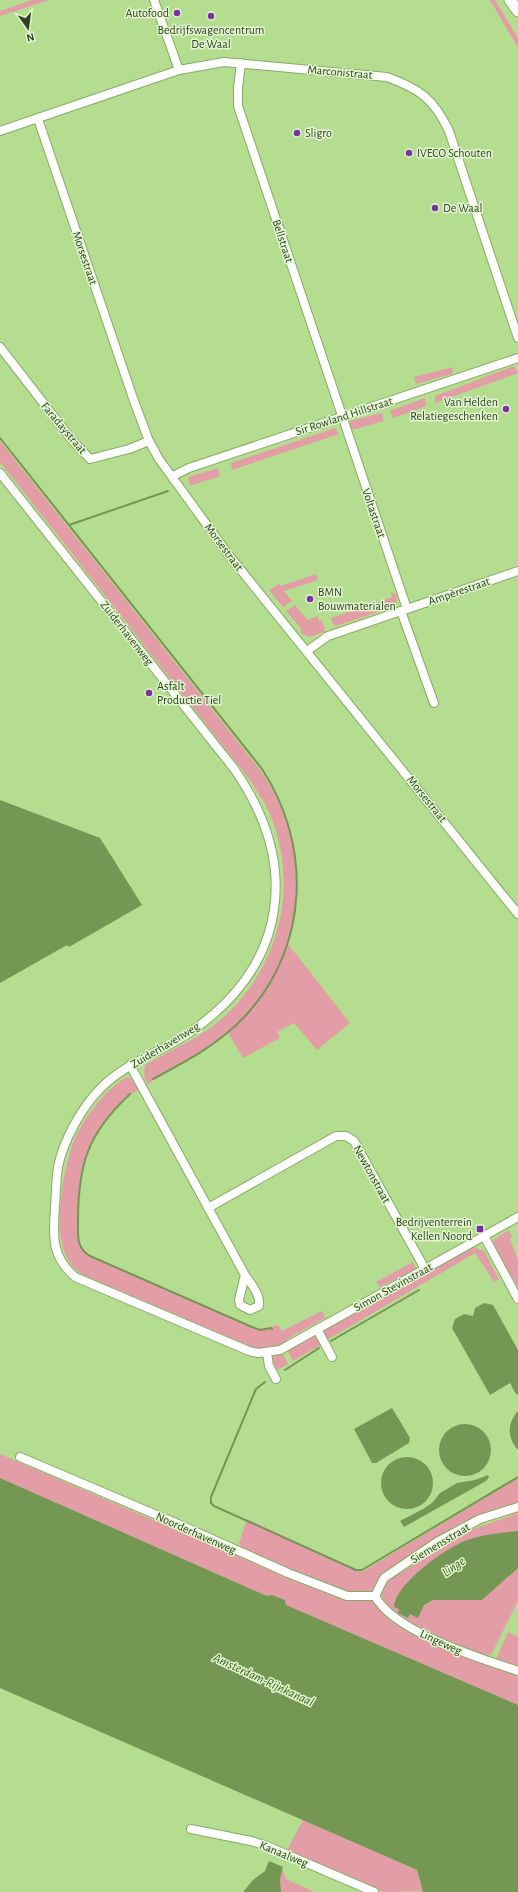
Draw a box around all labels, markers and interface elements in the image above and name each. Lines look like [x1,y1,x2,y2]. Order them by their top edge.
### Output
place label: Autofood [125,7,169,19]
north arrow [8,8,48,48]
marker: Autofood [172,8,182,18]
marker: Bedrijfswagencentrum De Waal [206,11,216,21]
place label: Bedrijfswagencentrum De Waal [158,24,264,50]
text: N [25,31,35,43]
street label: Marconistraat [307,63,373,81]
place label: Sligro [305,127,332,139]
marker: Sligro [292,128,302,138]
place label: IVECO Schouten [417,147,492,159]
marker: IVECO Schouten [404,148,414,158]
place label: De Waal [443,202,482,214]
marker: De Waal [430,203,440,213]
street label: Bellstraat [270,218,296,264]
street label: Morsestraat [70,230,100,286]
street label: Sir Rowland Hillstraat [294,395,394,437]
place label: Van Helden Relatiegeschenken [410,396,498,422]
street label: Faradaystraat [38,400,89,457]
marker: Van Helden Relatiegeschenken [501,404,511,414]
street label: Voltastraat [360,487,388,539]
street label: Morsestraat [202,521,246,573]
street label: Ampèrestraat [427,575,492,607]
place label: BMN Bouwmaterialen [318,586,396,612]
marker: BMN Bouwmaterialen [305,594,315,604]
street label: Zuiderhavenweg [98,599,156,668]
place label: Asfalt Productie Tiel [157,680,221,706]
marker: Asfalt Productie Tiel [144,688,154,698]
street label: Morsestraat [405,774,449,825]
street label: Zuiderhavenweg [128,1020,202,1070]
street label: Newtonstraat [351,1143,393,1205]
place label: Bedrijventerrein Kellen Noord [396,1216,472,1242]
marker: Bedrijventerrein Kellen Noord [475,1224,485,1234]
street label: Simon Stevinstraat [352,1260,435,1314]
street label: Noorderhavenweg [154,1510,238,1556]
street label: Siemensstraat [408,1521,472,1565]
water label: Linge [440,1555,468,1580]
street label: Lingeweg [418,1627,464,1657]
water label: Amsterdam-Rijnkanaal [210,1651,316,1709]
street label: Kanaalweg [258,1839,310,1869]

